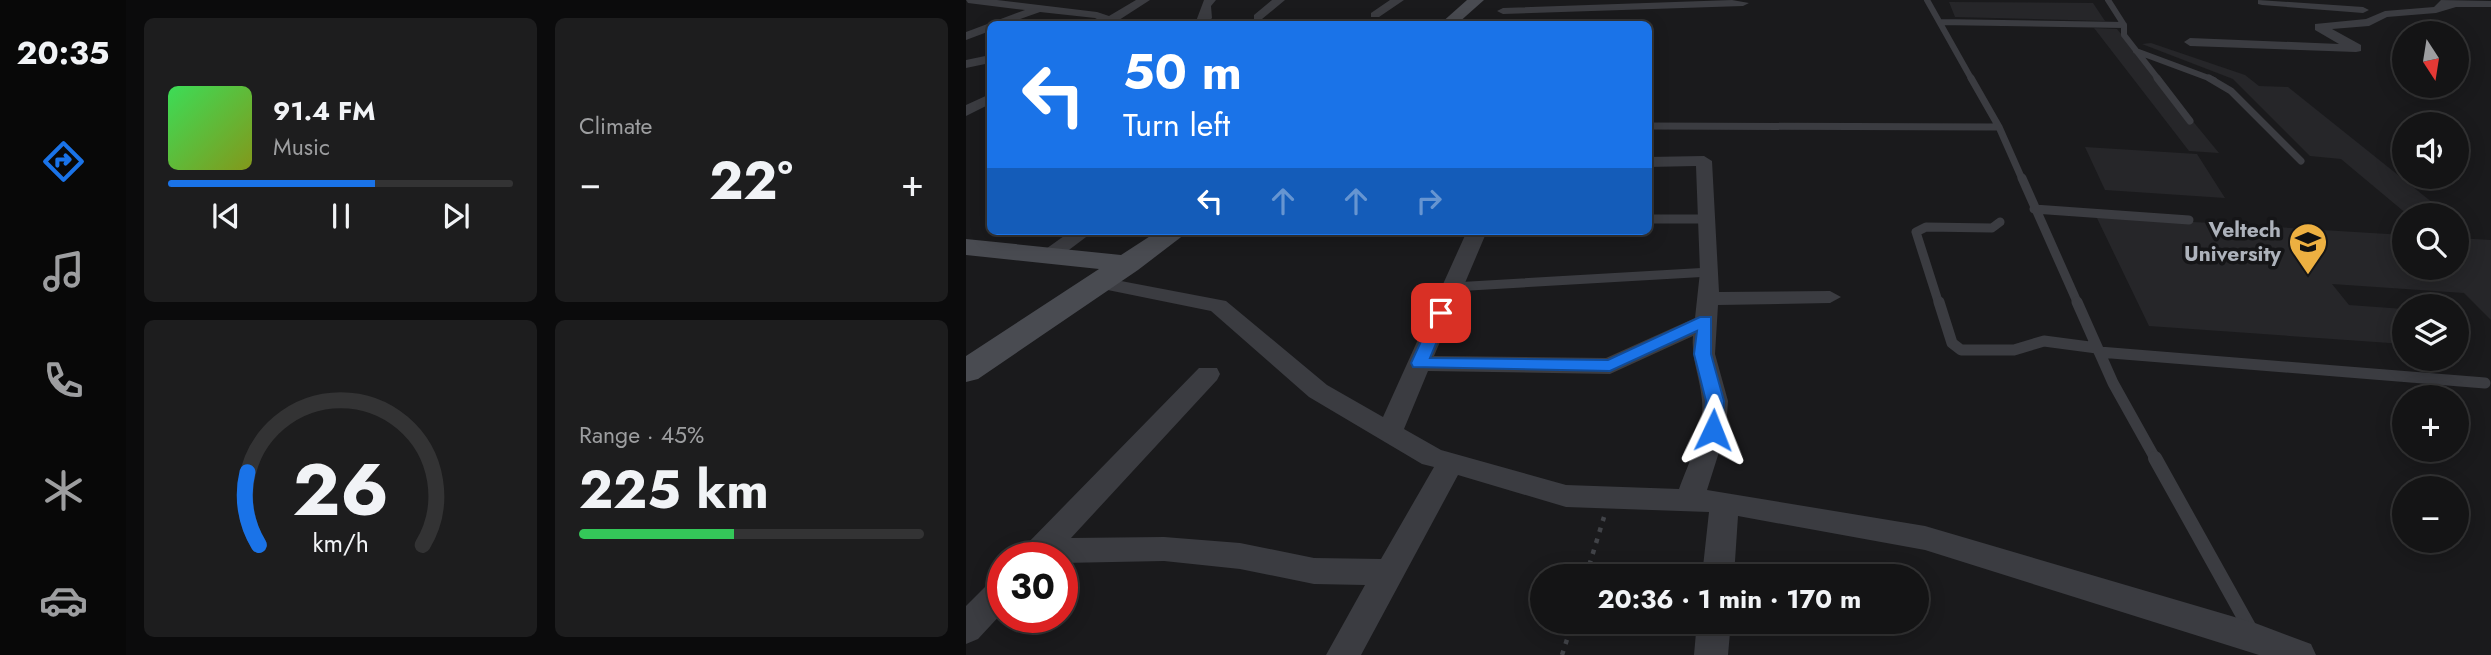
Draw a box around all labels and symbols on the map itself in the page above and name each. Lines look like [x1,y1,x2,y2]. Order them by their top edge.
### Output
north arrow [2392,21,2469,98]
place label: Veltech University [2184,215,2282,269]
school or university icon: Veltech University [2287,221,2329,276]
pin [1411,283,1471,343]
position arrow [1676,393,1750,467]
speed limit sign: 30 [987,542,1078,633]

